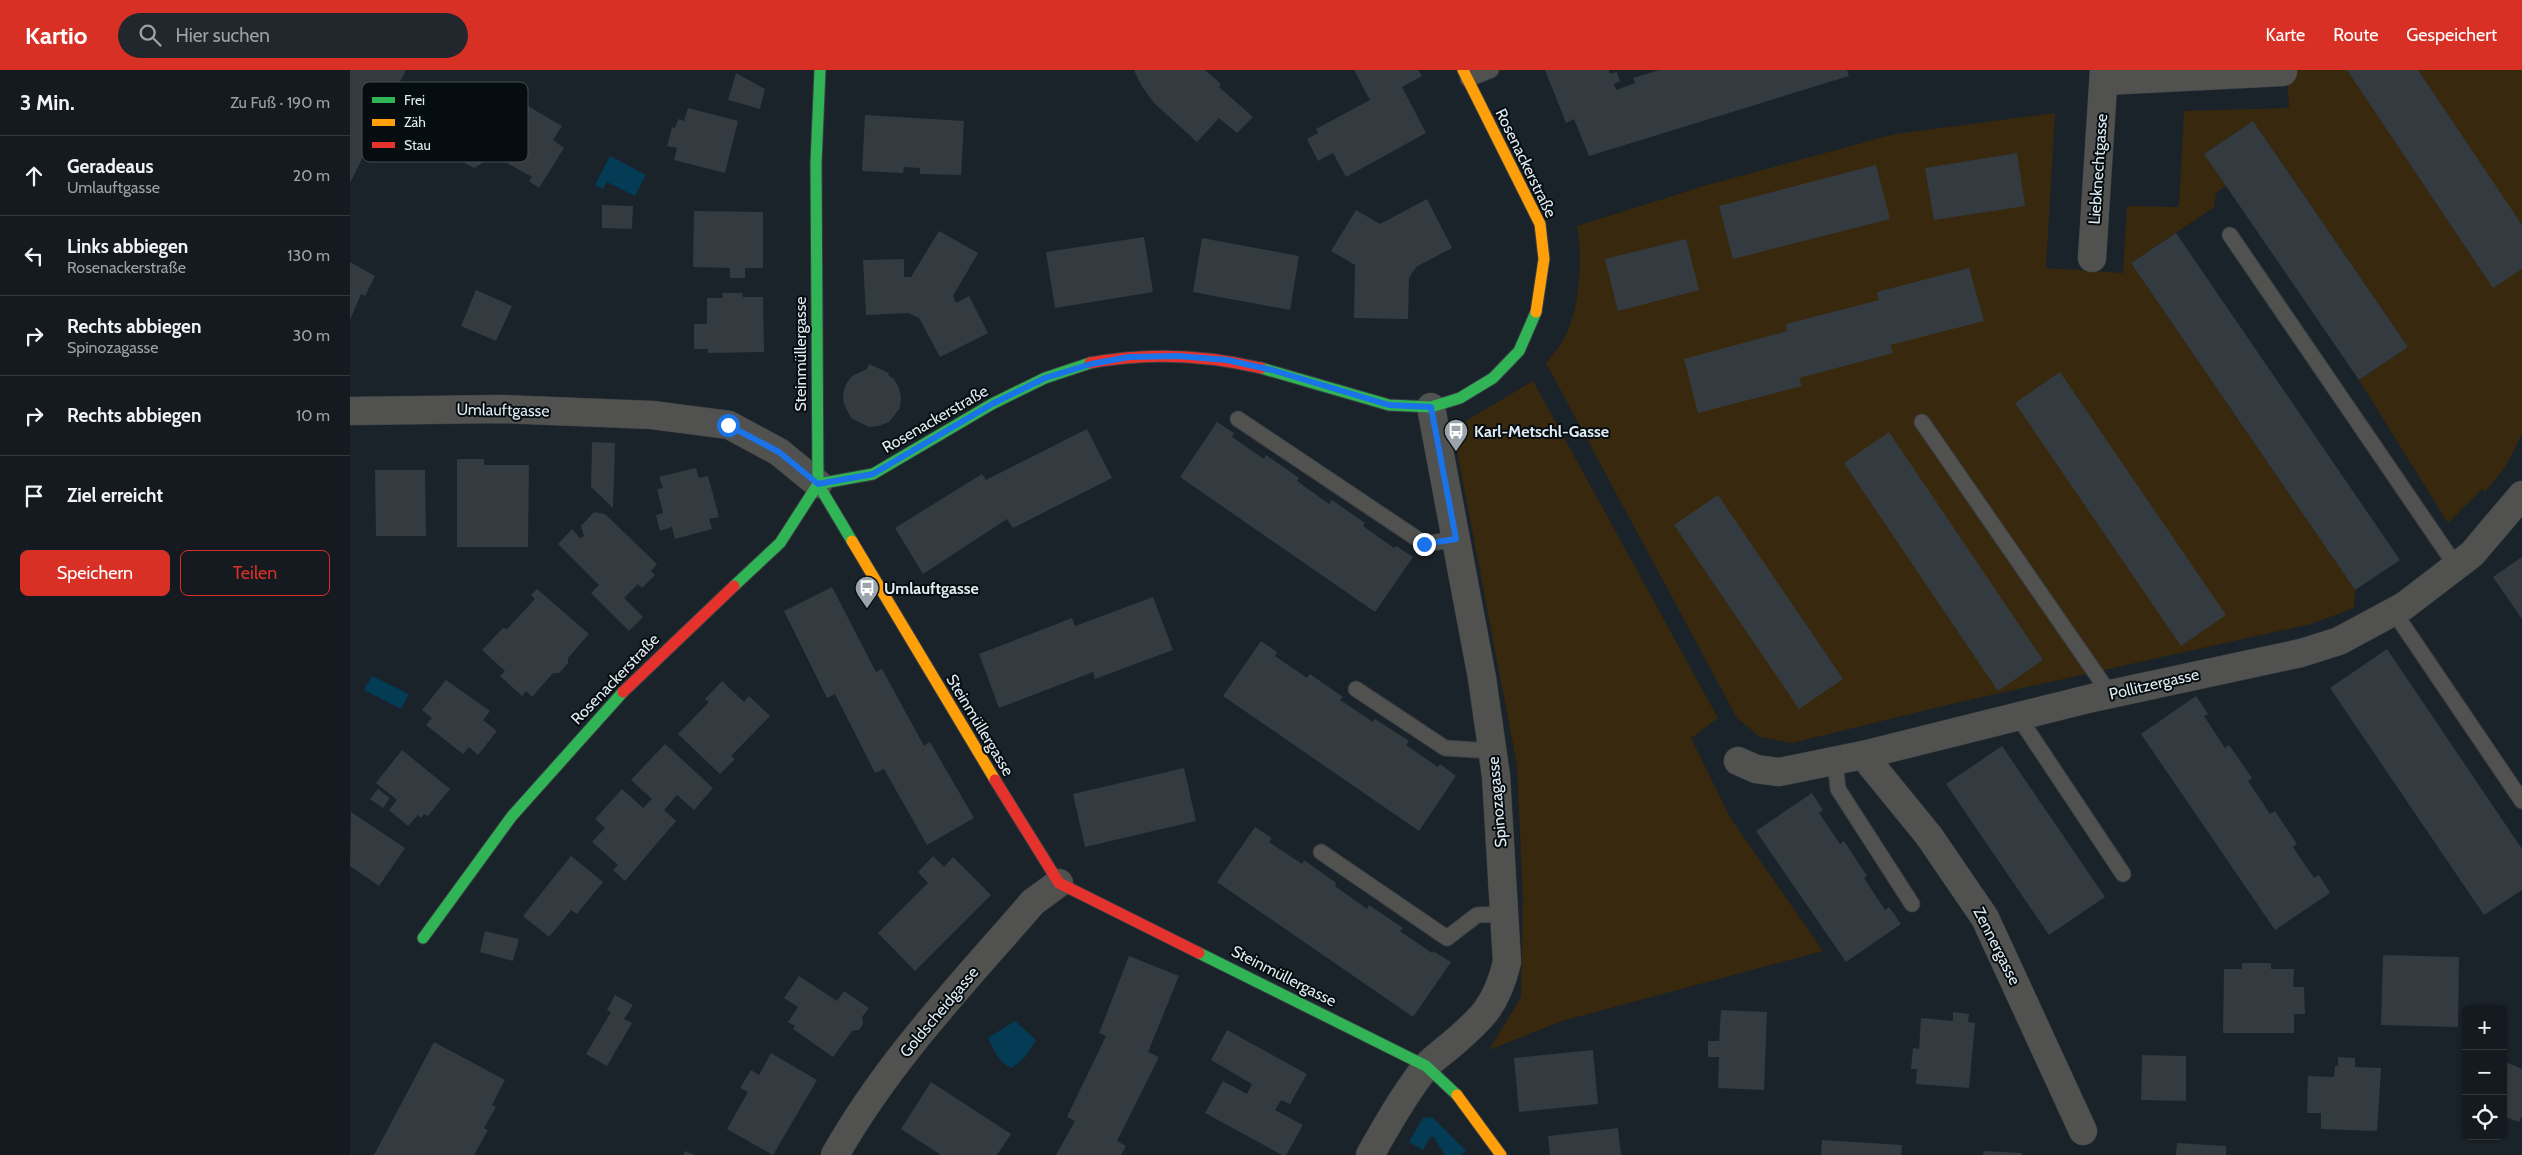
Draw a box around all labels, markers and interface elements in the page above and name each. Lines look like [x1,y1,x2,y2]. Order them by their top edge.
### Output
search box [118,13,468,58]
text: Kartio [25,21,88,50]
icon: search [136,21,164,49]
text: Hier suchen [176,24,270,47]
text: Karte [2266,24,2305,46]
text: Route [2333,24,2378,46]
text: Gespeichert [2406,24,2497,46]
legend [362,82,528,162]
text: 3 Min. [20,90,75,115]
text: Frei [404,91,425,109]
text: Zu Fuß · 190 m [230,93,330,112]
street label: Rosenackerstraße [1491,105,1561,221]
text: Zäh [404,113,426,131]
street label: Liebknechtgasse [2085,113,2111,225]
text: Stau [404,136,431,154]
text: Geradeaus [67,155,153,178]
icon: ahead [20,162,48,190]
text: 20 m [293,166,330,185]
text: Umlauftgasse [67,178,160,197]
text: Links abbiegen [67,235,188,258]
icon: left [20,242,48,270]
text: 130 m [287,246,330,265]
text: Rosenackerstraße [67,258,186,277]
street label: Steinmüllergasse [791,296,810,412]
text: Rechts abbiegen [67,315,201,338]
icon: right [20,322,48,350]
text: 30 m [293,326,330,345]
text: Spinozagasse [67,338,158,357]
street label: Rosenackerstraße [879,381,991,457]
street label: Umlauftgasse [456,400,550,420]
icon: right [20,402,48,430]
text: Rechts abbiegen [67,404,201,427]
text: 10 m [296,406,330,425]
route start [717,414,740,437]
bus stop icon: Karl-Metschl-Gasse [1443,418,1469,452]
place label: Karl-Metschl-Gasse [1474,422,1609,441]
icon: arrive [20,482,48,510]
text: Ziel erreicht [67,484,163,507]
route end [1413,533,1436,556]
button: Speichern [20,550,170,596]
button: Teilen [180,550,330,596]
bus stop icon: Umlauftgasse [854,575,880,609]
place label: Umlauftgasse [884,579,979,598]
street label: Rosenackerstraße [567,630,663,728]
street label: Pollitzergasse [2107,664,2201,704]
street label: Steinmüllergasse [942,671,1018,779]
street label: Spinozagasse [1484,756,1510,848]
street label: Zennergasse [1969,904,2025,988]
street label: Steinmüllergasse [1228,941,1340,1011]
street label: Goldscheidgasse [896,963,982,1061]
map controls [2462,1005,2507,1140]
button: + [2462,1005,2507,1050]
button: − [2462,1050,2507,1095]
button: locate [2462,1095,2507,1140]

